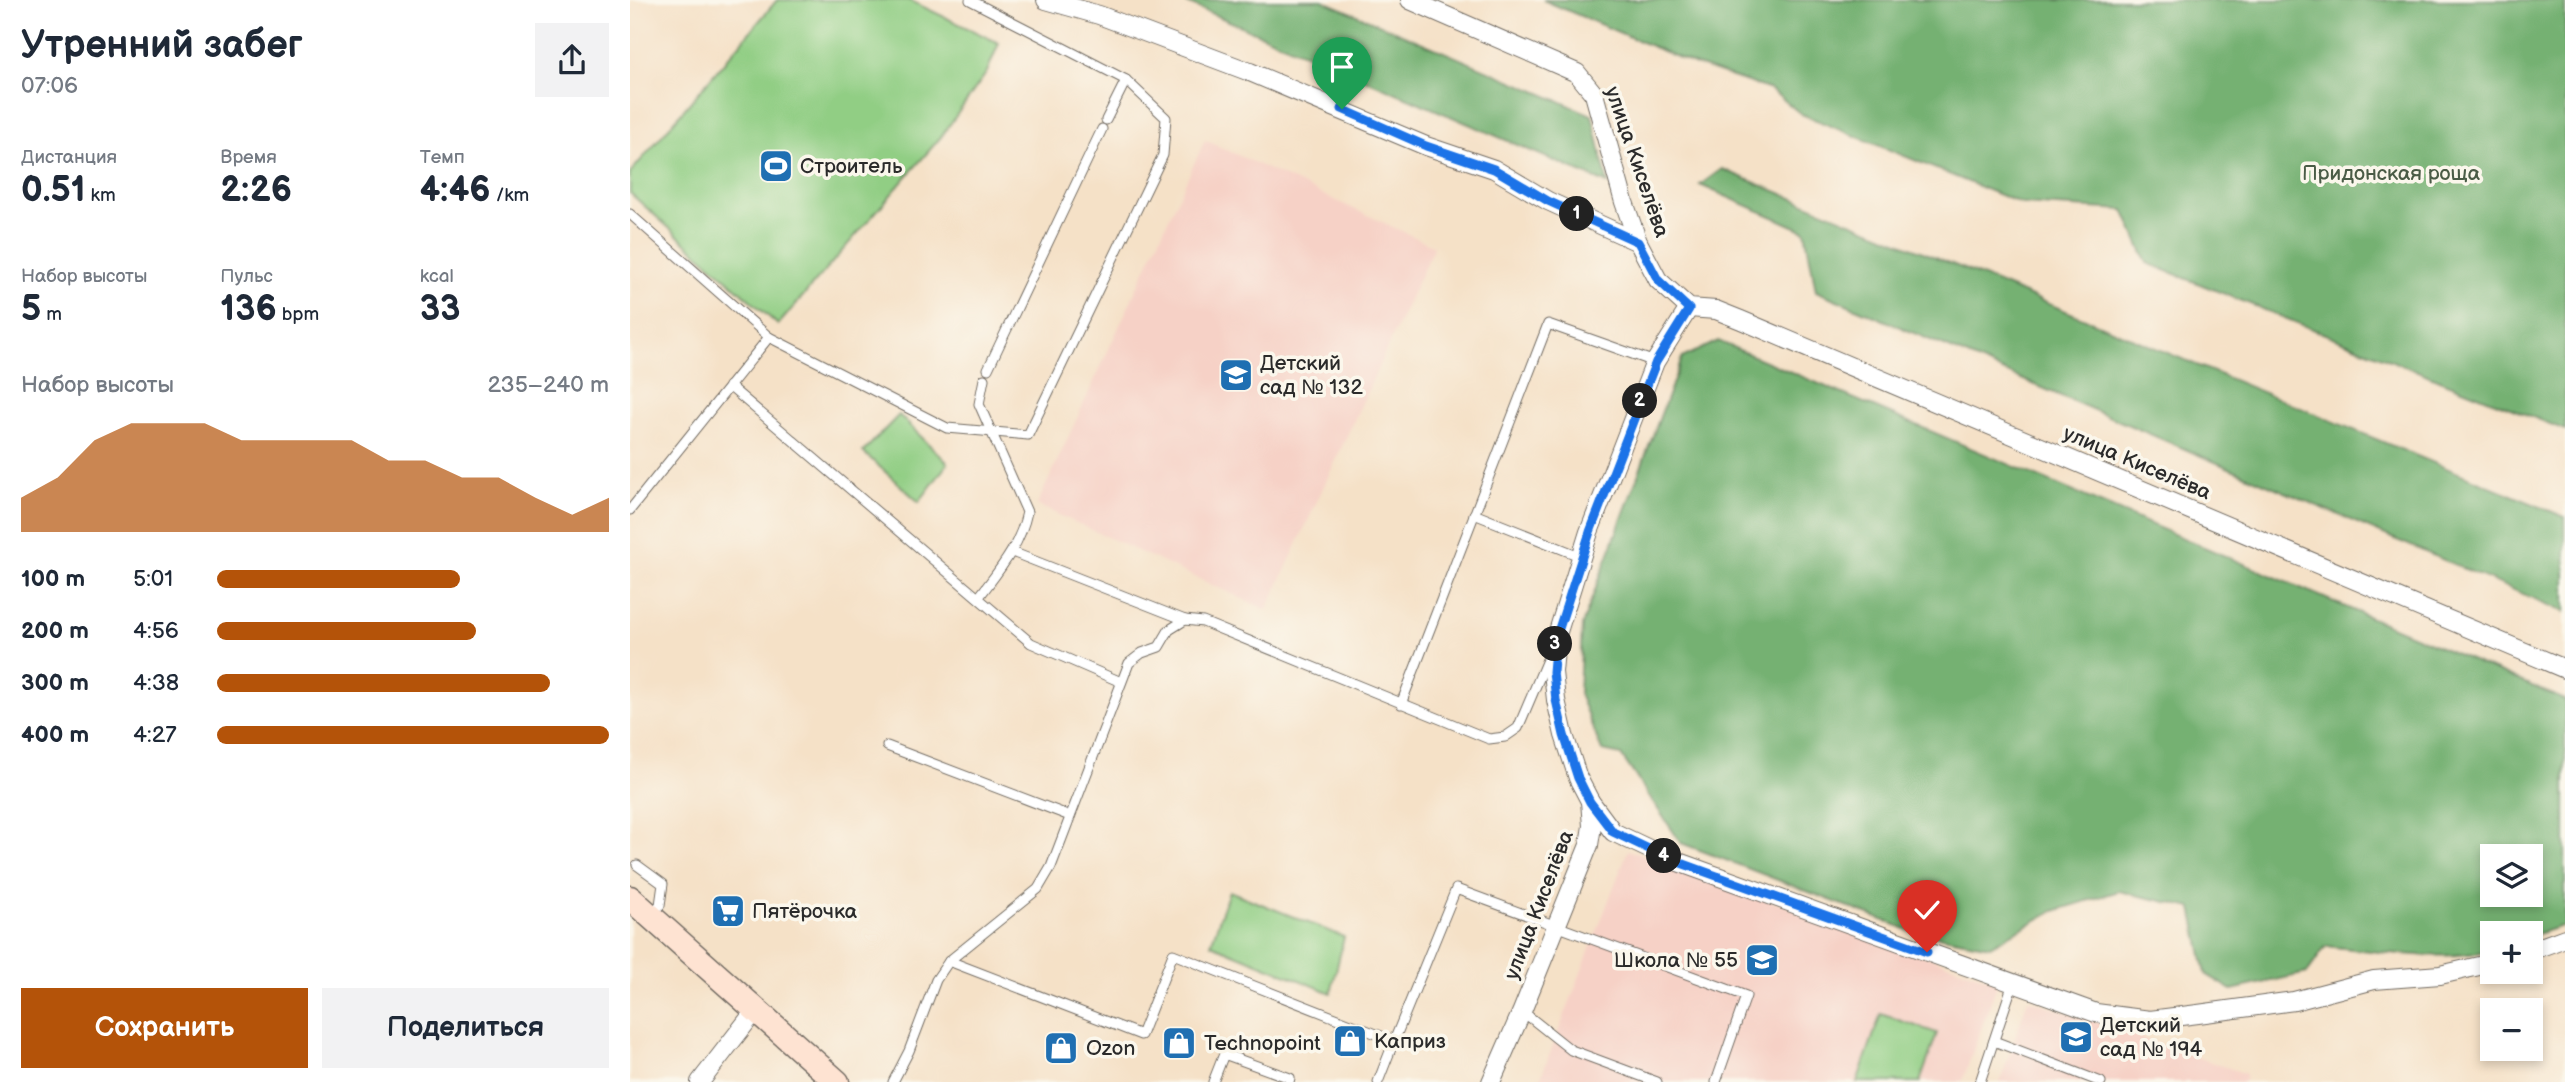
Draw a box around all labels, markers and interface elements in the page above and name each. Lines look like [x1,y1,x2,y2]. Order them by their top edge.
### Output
text: Утренний забег [21,23,303,68]
button: share [535,23,609,97]
pin [1312,37,1372,109]
icon: arrive [1323,48,1361,86]
text: 07:06 [21,72,78,100]
street label: улица Киселёва [1599,83,1675,241]
text: Дистанция [21,146,117,169]
text: Время [220,146,277,169]
text: Темп [420,146,465,169]
sports icon: Строитель [757,147,795,185]
place label: Строитель [800,154,903,179]
park label: Придонская роща [2302,161,2481,186]
text: 0.51 [21,169,85,212]
text: 2:26 [220,169,292,212]
text: 4:46 [420,169,491,212]
text: km [85,184,116,207]
text: /km [491,184,529,207]
pin: 1 [1560,196,1594,232]
text: 1 [1573,202,1581,225]
text: Набор высоты [21,265,147,288]
text: Пульс [220,265,273,288]
text: kcal [420,265,454,288]
text: 5 [21,288,41,331]
text: 136 [220,288,277,331]
text: 33 [420,288,461,331]
text: m [41,303,62,326]
text: bpm [277,303,319,326]
place label: Детский сад № 132 [1260,351,1363,400]
school or university icon: Детский сад № 132 [1217,356,1255,394]
text: Набор высоты [21,371,174,399]
text: 235–240 m [487,371,609,399]
pin: 2 [1622,384,1658,418]
text: 2 [1634,389,1645,412]
street label: улица Киселёва [2059,421,2215,506]
text: 100 m [21,565,85,593]
text: 5:01 [133,565,173,593]
text: 200 m [21,617,89,645]
text: 4:56 [133,617,179,645]
pin: 3 [1538,626,1572,662]
text: 3 [1549,632,1560,655]
text: 300 m [21,669,89,697]
text: 4:38 [133,669,179,697]
text: 400 m [21,721,89,749]
text: 4:27 [133,721,177,749]
street label: улица Киселёва [1499,826,1579,983]
pin: 4 [1646,838,1682,874]
text: 4 [1658,844,1669,867]
map controls [2480,844,2543,1061]
button: layers [2480,844,2543,907]
pin [1897,880,1957,952]
icon: check [1908,891,1946,929]
supermarket icon: Пятёрочка [709,892,747,930]
place label: Пятёрочка [752,899,858,924]
button: + [2480,921,2543,984]
school or university icon: Школа № 55 [1743,941,1781,979]
place label: Школа № 55 [1614,948,1738,973]
button: Сохранить [21,988,308,1068]
button: Поделиться [322,988,609,1068]
button: − [2480,998,2543,1061]
place label: Детский сад № 194 [2100,1013,2203,1062]
school or university icon: Детский сад № 194 [2057,1018,2095,1056]
shop icon: Каприз [1331,1022,1369,1060]
shop icon: Technopoint [1160,1024,1198,1062]
shop icon: Ozon [1042,1029,1080,1067]
place label: Каприз [1374,1029,1446,1054]
place label: Technopoint [1204,1031,1321,1056]
place label: Ozon [1086,1036,1135,1061]

